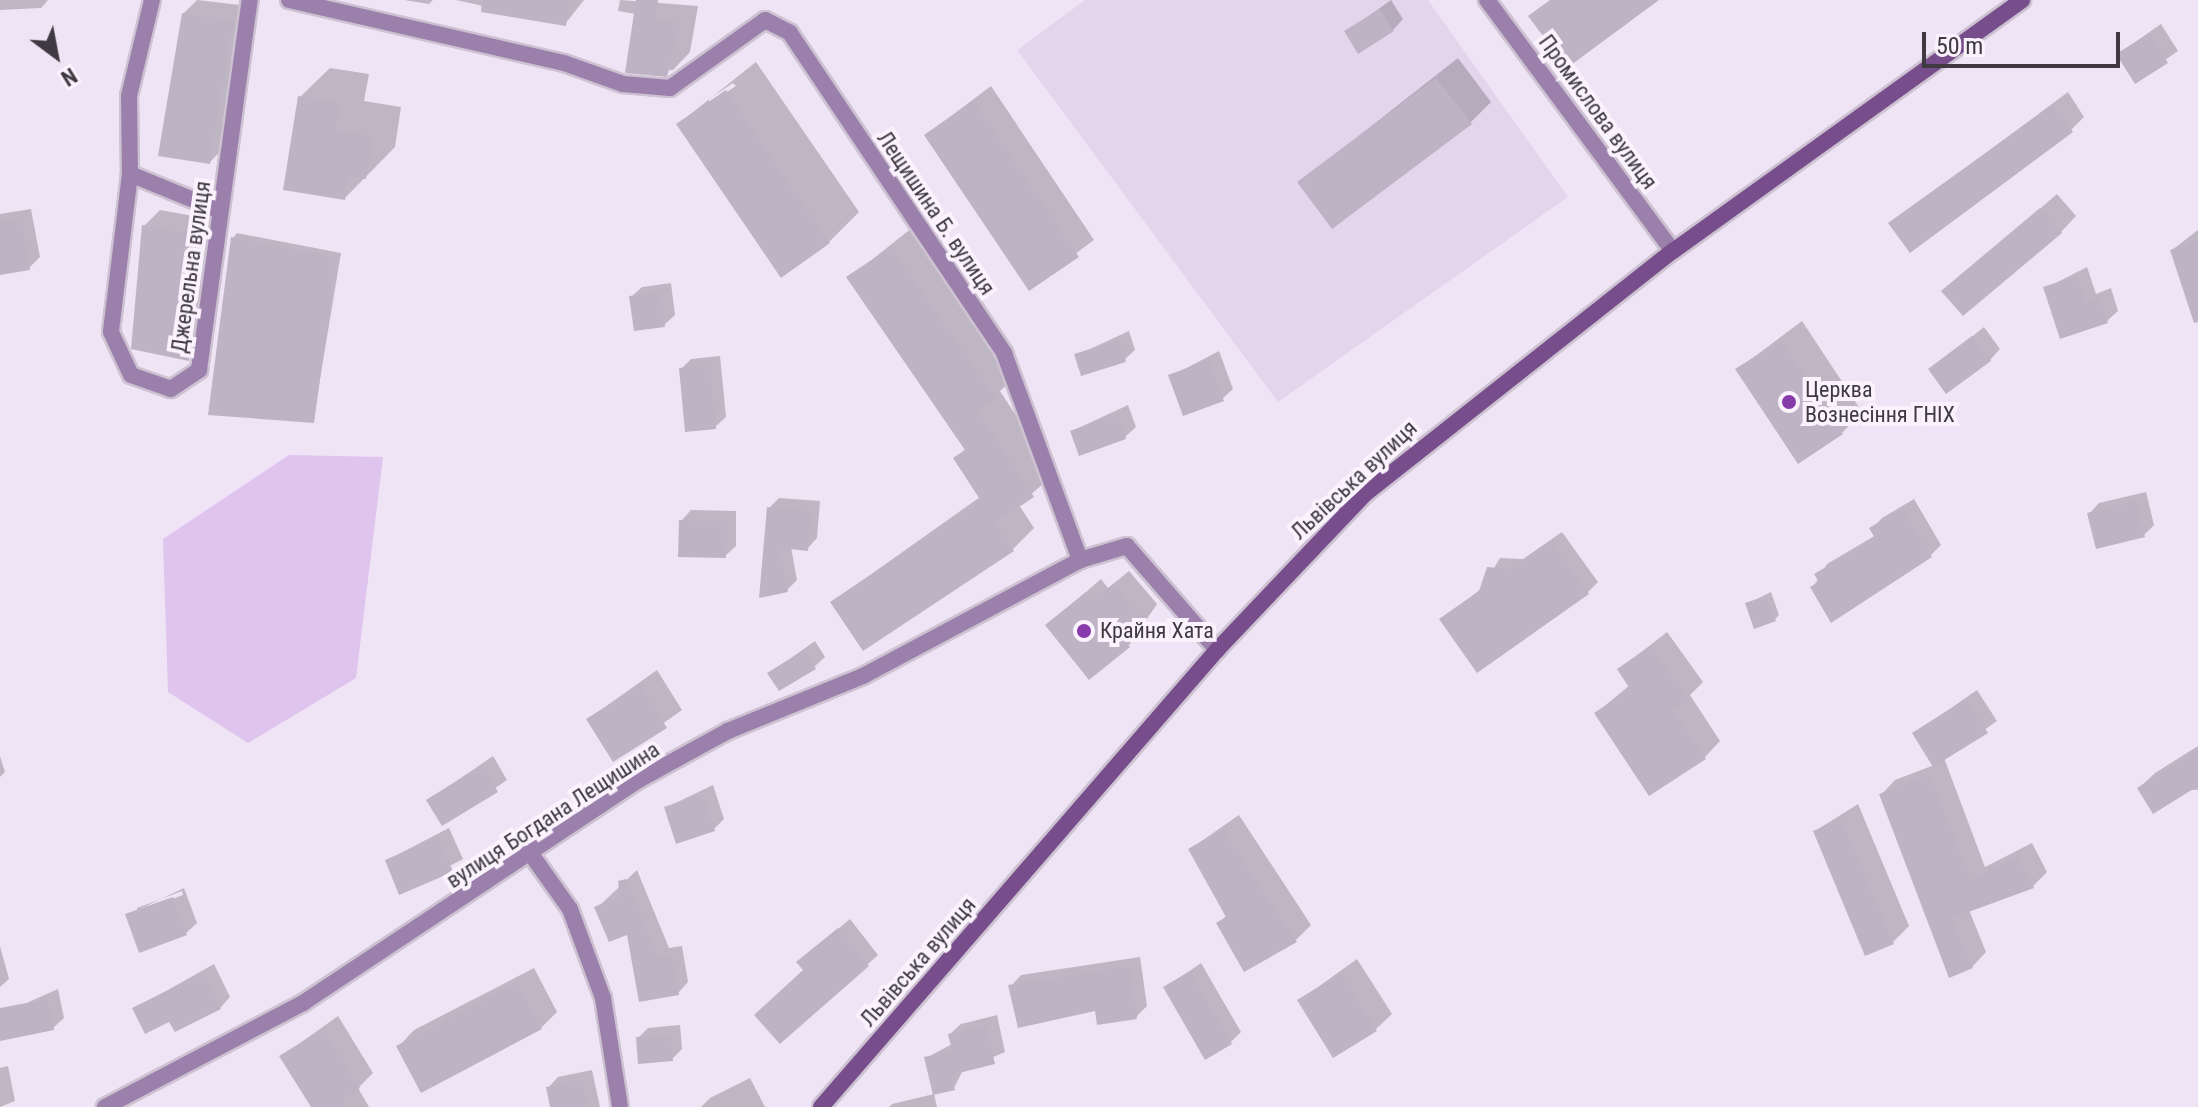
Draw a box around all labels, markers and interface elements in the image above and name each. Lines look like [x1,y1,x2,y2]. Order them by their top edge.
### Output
north arrow [16,16,96,96]
scale bar [1926,16,2124,66]
street label: Промислова вулиця [1533,30,1663,194]
text: 50 m [1936,32,1983,60]
text: N [57,63,81,91]
street label: Лещишина Б. вулиця [871,126,1001,300]
street label: Джерельна вулиця [166,179,216,355]
place label: Церква Вознесіння ГНІХ [1805,376,1955,428]
marker: Церква Вознесіння ГНІХ [1780,393,1798,411]
street label: Львівська вулиця [1286,415,1422,545]
place label: Крайня Хата [1100,618,1214,644]
marker: Крайня Хата [1075,622,1093,640]
street label: вулиця Богдана Лещишина [442,736,664,894]
street label: Львівська вулиця [855,892,981,1032]

